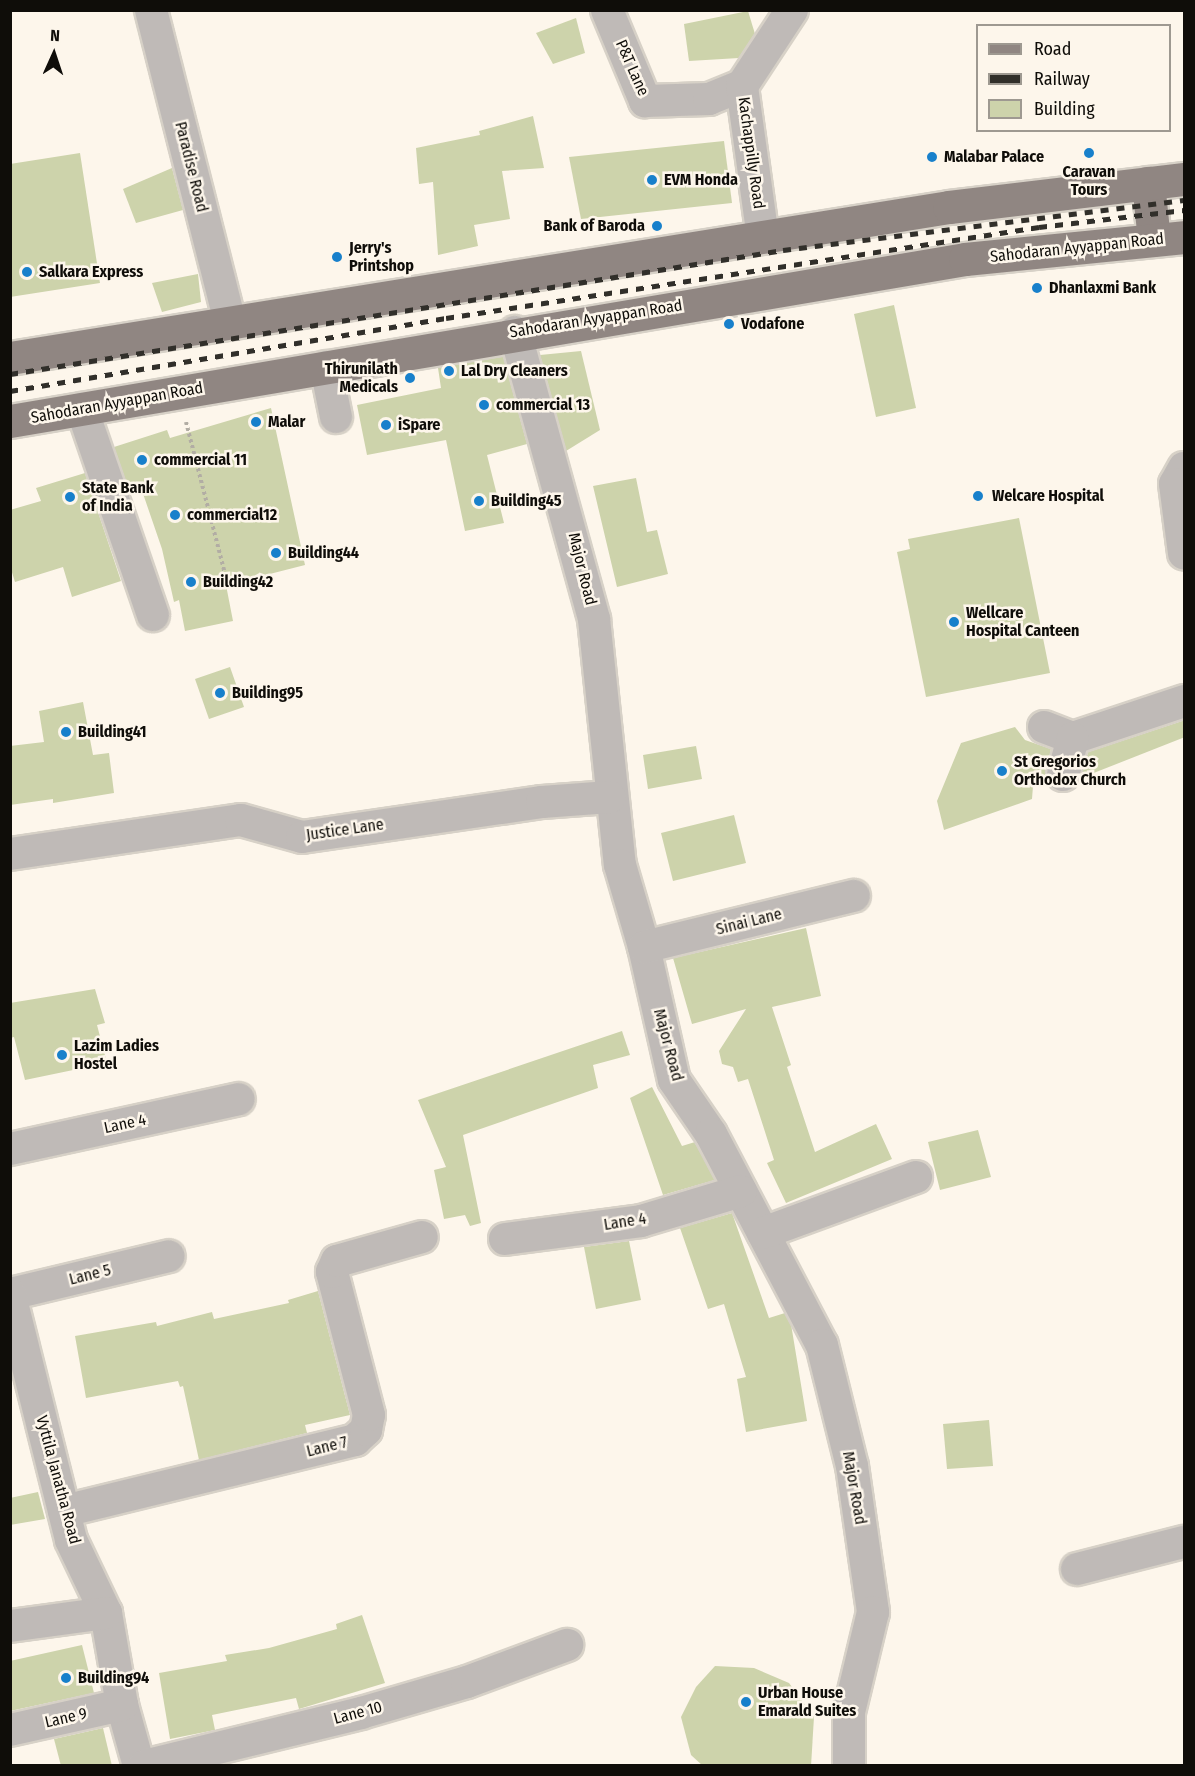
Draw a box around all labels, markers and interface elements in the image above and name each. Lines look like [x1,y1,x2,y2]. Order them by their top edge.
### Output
north arrow [24,24,84,84]
legend [976,24,1171,132]
text: N [50,26,60,45]
street label: P&T Lane [611,37,653,99]
text: Road [1034,38,1071,60]
text: Railway [1034,68,1090,90]
street label: Kachappilly Road [734,96,768,210]
text: Building [1034,98,1095,120]
street label: Paradise Road [170,120,212,214]
marker: Caravan Tours [1082,146,1096,160]
place label: Malabar Palace [944,147,1044,167]
marker: Malabar Palace [925,150,939,164]
place label: Caravan Tours [1063,162,1115,200]
place label: EVM Honda [664,170,738,190]
marker: EVM Honda [645,173,659,187]
place label: Bank of Baroda [544,216,645,236]
marker: Bank of Baroda [650,219,664,233]
street label: Sahodaran Ayyappan Road [989,229,1165,267]
place label: Jerry's Printshop [349,238,414,276]
marker: Jerry's Printshop [330,250,344,264]
place label: Salkara Express [39,262,143,282]
marker: Salkara Express [20,265,34,279]
place label: Dhanlaxmi Bank [1049,278,1156,298]
marker: Dhanlaxmi Bank [1030,281,1044,295]
street label: Sahodaran Ayyappan Road [508,296,684,342]
place label: Vodafone [741,314,804,334]
marker: Vodafone [722,317,736,331]
place label: Thirunilath Medicals [325,359,398,397]
place label: Lal Dry Cleaners [461,361,568,381]
marker: Lal Dry Cleaners [442,364,456,378]
marker: Thirunilath Medicals [403,371,417,385]
street label: Sahodaran Ayyappan Road [29,378,205,428]
place label: commercial 13 [496,395,590,415]
marker: commercial 13 [477,398,491,412]
place label: Malar [268,412,305,432]
marker: Malar [249,415,263,429]
place label: iSpare [398,415,440,435]
marker: iSpare [379,418,393,432]
place label: commercial 11 [154,450,247,470]
marker: commercial 11 [135,453,149,467]
place label: State Bank of India [82,478,154,516]
place label: Welcare Hospital [992,486,1104,506]
marker: Welcare Hospital [969,487,987,505]
marker: State Bank of India [63,490,77,504]
place label: Building45 [491,491,562,511]
marker: Building45 [472,494,486,508]
place label: commercial12 [187,505,277,525]
marker: commercial12 [168,508,182,522]
street label: Major Road [564,531,600,607]
place label: Building44 [288,543,359,563]
marker: Building44 [269,546,283,560]
place label: Building42 [203,572,273,592]
marker: Building42 [184,575,198,589]
place label: Wellcare Hospital Canteen [966,603,1079,641]
marker: Wellcare Hospital Canteen [947,615,961,629]
place label: Building95 [232,683,303,703]
marker: Building95 [213,686,227,700]
place label: Building41 [78,722,147,742]
marker: Building41 [59,725,73,739]
place label: St Gregorios Orthodox Church [1014,752,1126,790]
marker: St Gregorios Orthodox Church [995,764,1009,778]
street label: Justice Lane [305,815,385,845]
street label: Sinai Lane [714,905,784,939]
street label: Major Road [649,1007,687,1083]
place label: Lazim Ladies Hostel [74,1036,159,1074]
marker: Lazim Ladies Hostel [55,1048,69,1062]
street label: Lane 4 [102,1110,148,1138]
street label: Lane 4 [602,1209,648,1235]
street label: Lane 5 [67,1261,113,1289]
street label: Vyttila Janatha Road [32,1414,84,1546]
street label: Lane 7 [305,1433,349,1461]
street label: Major Road [838,1450,870,1526]
place label: Building94 [78,1668,149,1688]
marker: Building94 [59,1671,73,1685]
place label: Urban House Emarald Suites [758,1683,856,1721]
marker: Urban House Emarald Suites [739,1695,753,1709]
street label: Lane 10 [332,1697,384,1729]
street label: Lane 9 [43,1704,89,1732]

